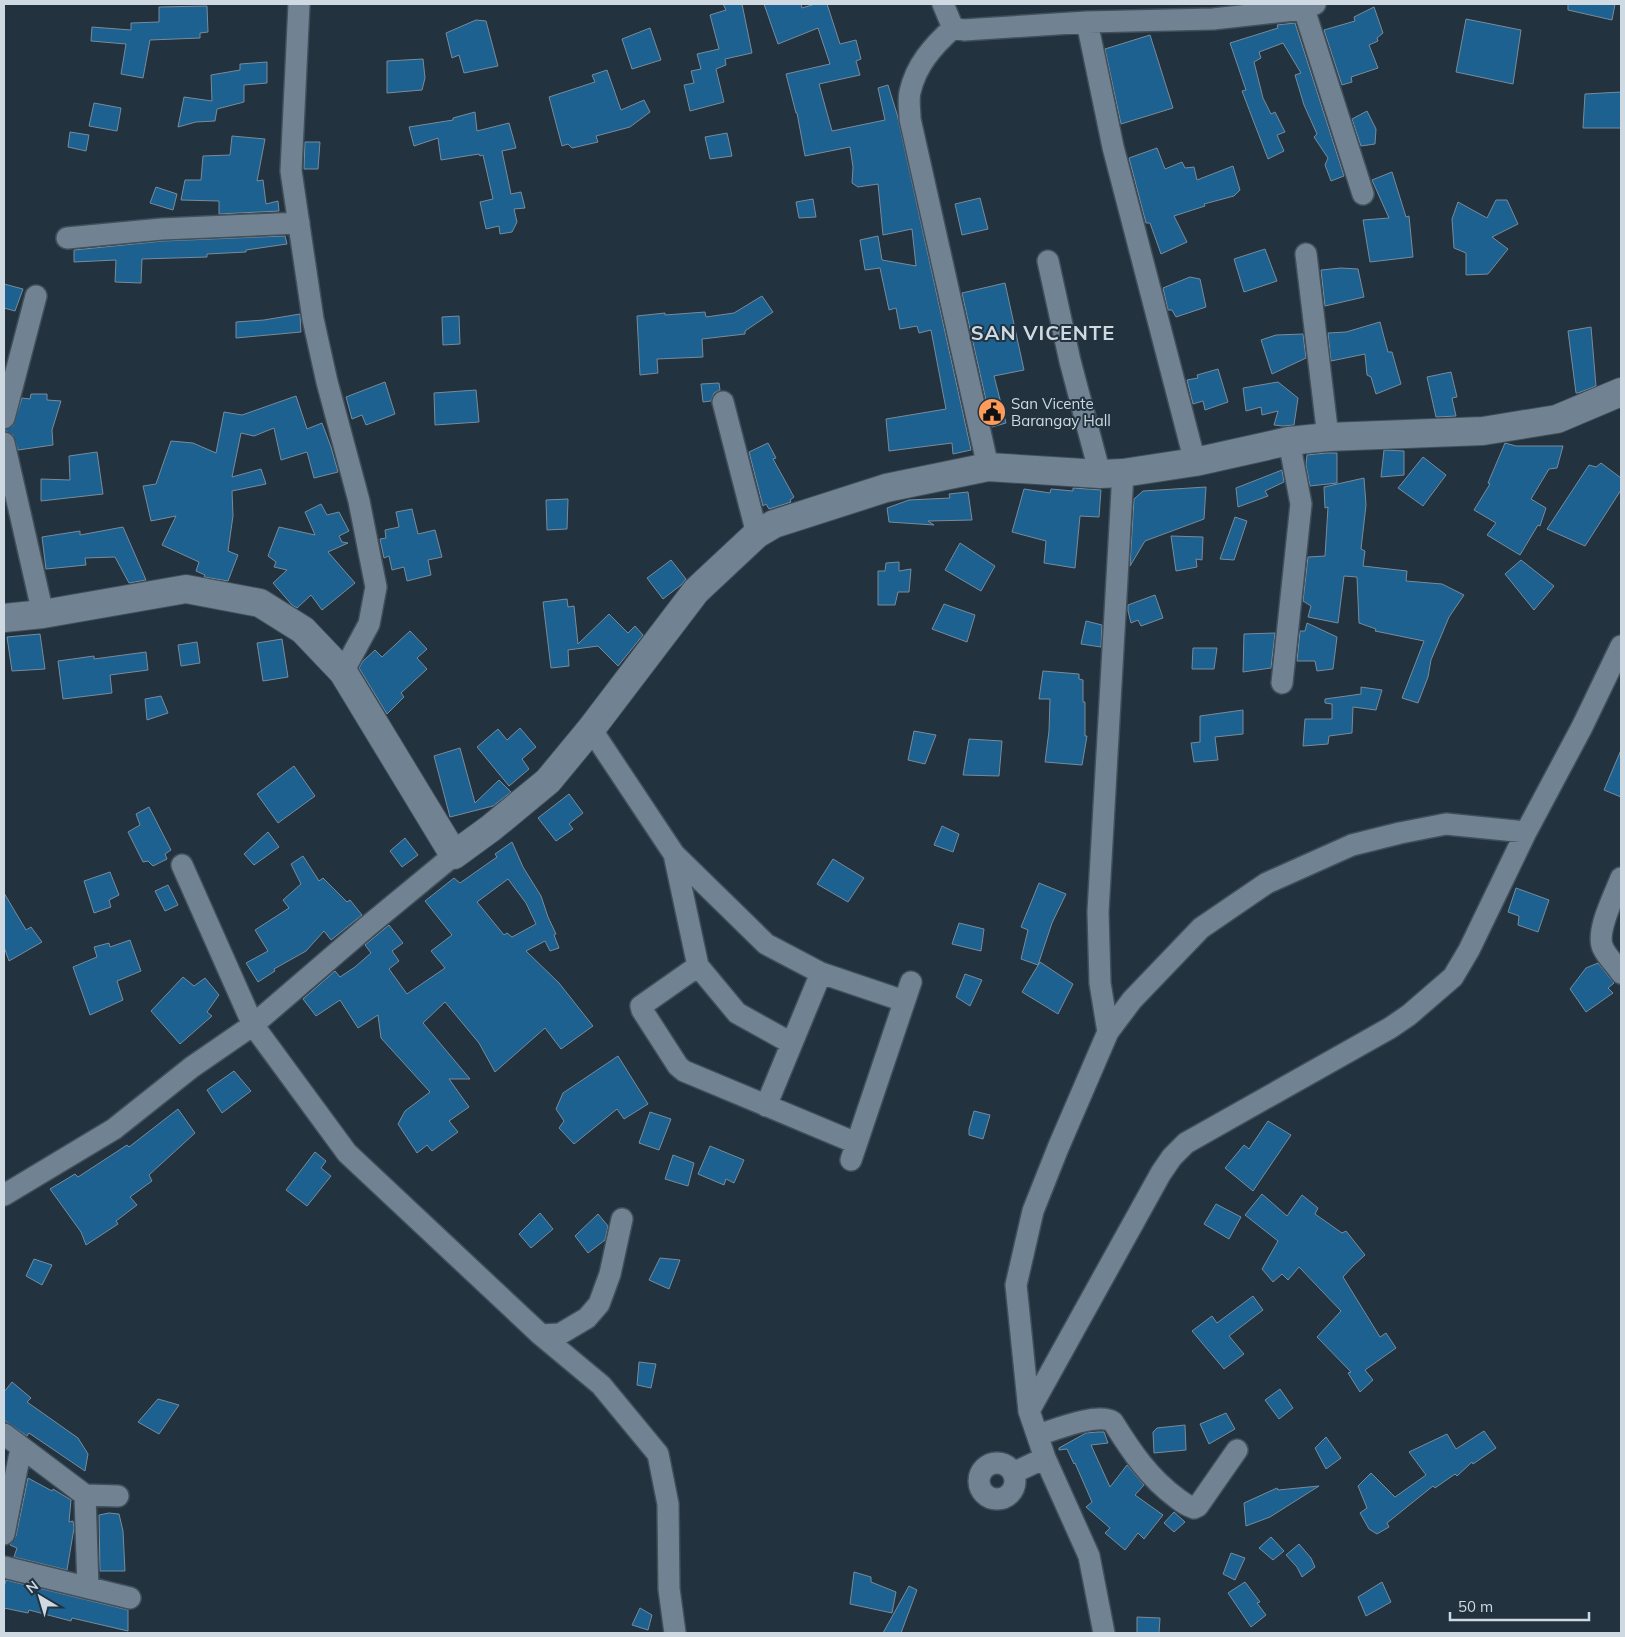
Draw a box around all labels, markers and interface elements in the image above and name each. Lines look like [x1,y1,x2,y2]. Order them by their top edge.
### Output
district label: SAN VICENTE [971,320,1115,345]
place label: San Vicente Barangay Hall [1011,394,1111,430]
public building icon: San Vicente Barangay Hall [977,397,1007,427]
north arrow [15,1572,65,1622]
text: N [22,1576,42,1597]
scale bar [1450,1590,1589,1622]
text: 50 m [1458,1597,1493,1616]

